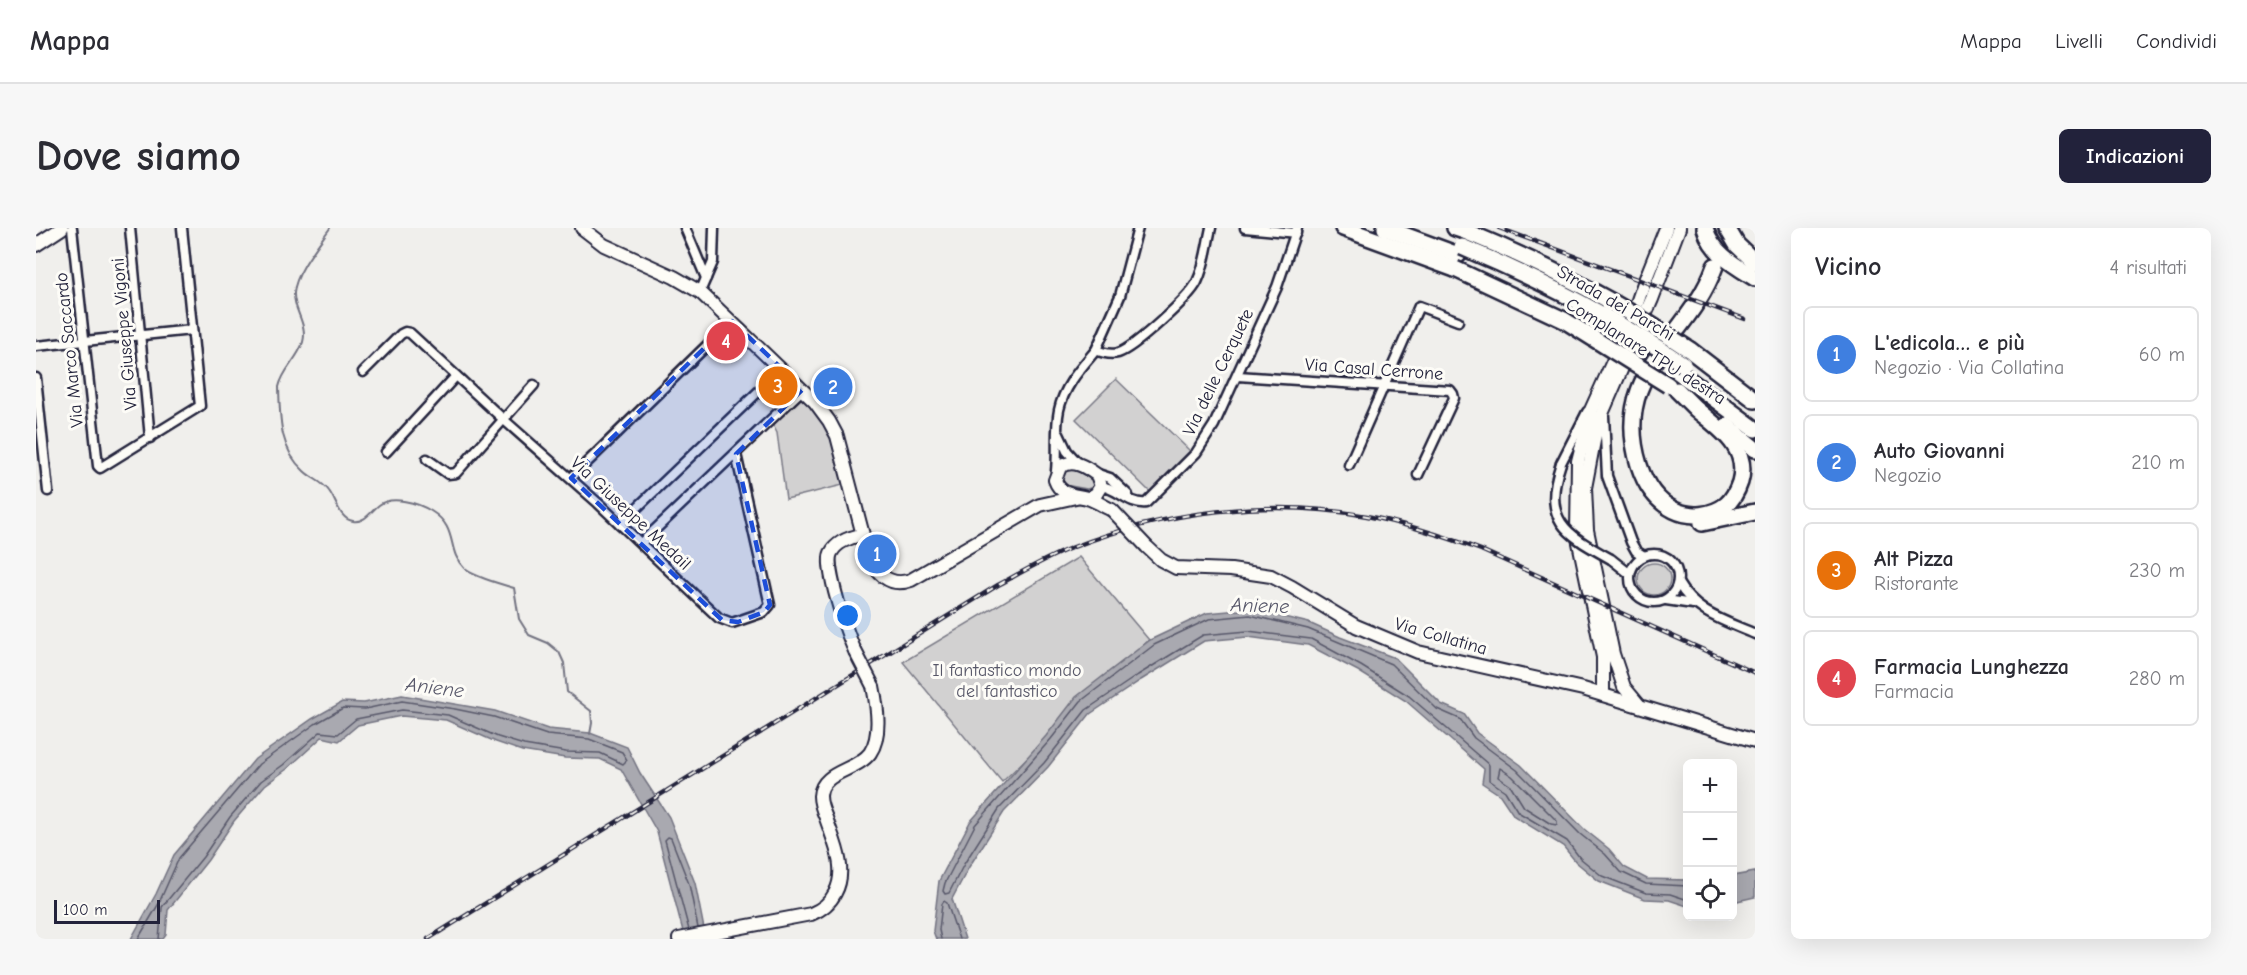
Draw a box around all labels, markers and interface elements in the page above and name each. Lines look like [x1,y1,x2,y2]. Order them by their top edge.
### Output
text: Mappa [30,25,110,57]
text: Mappa [1960,29,2022,53]
text: Livelli [2055,29,2103,53]
text: Condividi [2136,29,2217,53]
button: Indicazioni [2059,129,2211,183]
text: Dove siamo [36,132,241,181]
text: Vicino [1815,252,1881,282]
text: 4 risultati [2110,256,2187,279]
street label: Via Giuseppe Vigoni [107,257,142,411]
street label: Strada dei Parchi [1553,261,1678,346]
street label: Via Marco Saccardo [51,271,88,429]
street label: Complanare TPU destra [1562,294,1730,409]
street label: Via delle Cerquete [1179,305,1258,439]
pin: 4 [706,318,746,364]
text: L'edicola… e più [1874,330,2025,356]
text: 1 [1833,343,1840,366]
text: 60 m [2139,343,2185,366]
street label: Via Casal Cerrone [1304,354,1444,385]
text: Negozio · Via Collatina [1874,356,2064,379]
pin: 3 [758,364,798,408]
pin: 2 [814,364,852,410]
text: Auto Giovanni [1874,438,2005,464]
text: 2 [1832,451,1841,474]
text: 210 m [2131,451,2185,474]
street label: Via Giuseppe Medail [566,452,695,575]
text: Negozio [1874,464,1942,487]
pin: 1 [858,532,896,576]
text: Alt Pizza [1874,546,1954,572]
text: 3 [1832,559,1841,582]
text: 230 m [2129,559,2185,582]
text: Ristorante [1874,572,1959,595]
water label: Aniene [1229,593,1290,618]
your location [833,601,862,630]
street label: Via Collatina [1392,613,1490,660]
text: Farmacia Lunghezza [1874,654,2069,680]
park label: Il fantastico mondo del fantastico [932,660,1082,702]
text: 4 [1832,667,1841,690]
text: 280 m [2129,667,2185,690]
water label: Aniene [404,672,465,702]
text: Farmacia [1874,680,1954,703]
map controls [1683,759,1737,921]
button: + [1683,759,1737,813]
button: − [1683,813,1737,867]
button: locate [1683,867,1737,921]
scale bar [54,897,160,924]
text: 100 m [63,901,107,919]

